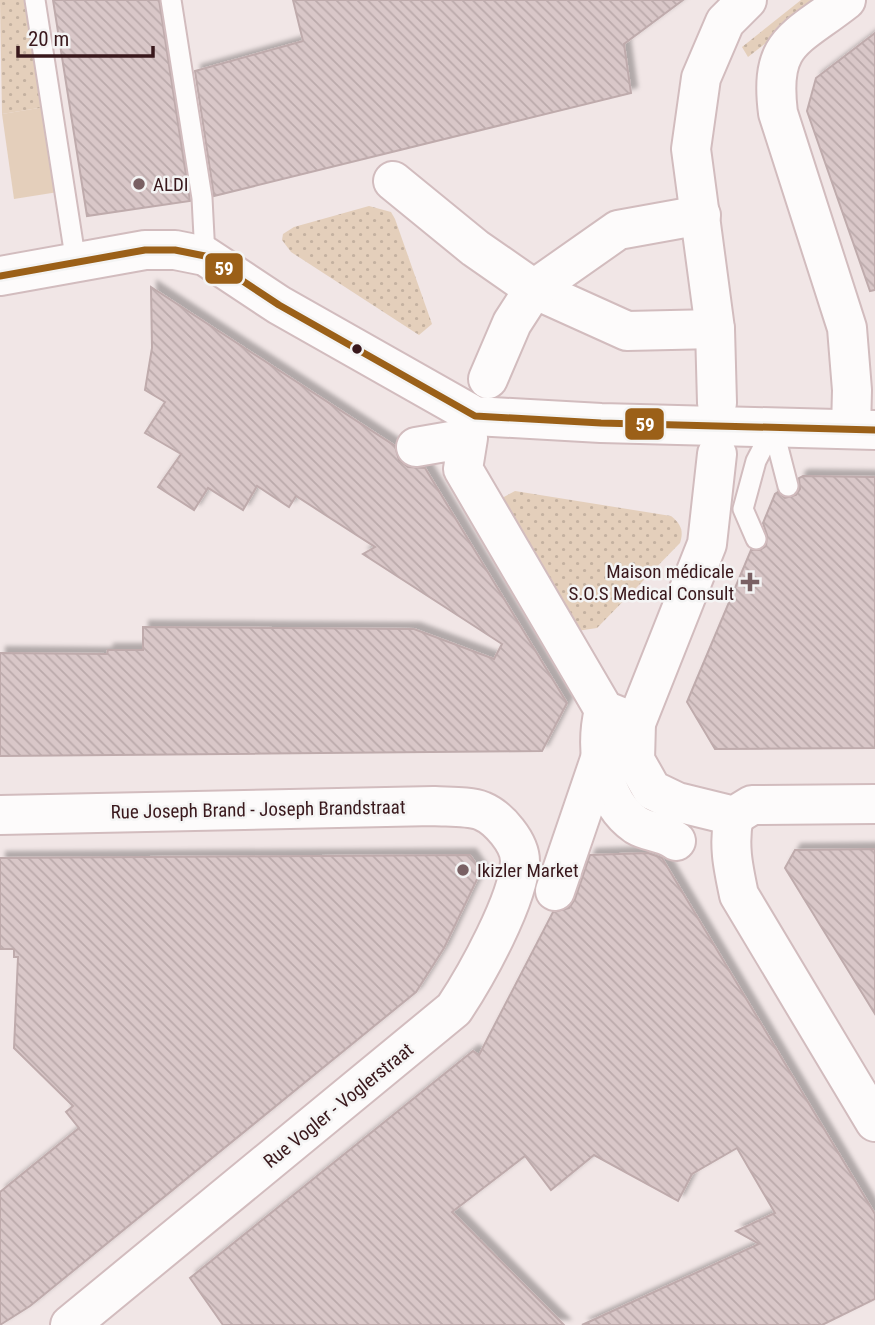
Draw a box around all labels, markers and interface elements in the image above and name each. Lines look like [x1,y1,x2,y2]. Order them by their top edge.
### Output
scale bar [18,14,152,58]
text: 20 m [28,27,69,51]
place label: ALDI [153,173,189,196]
marker: ALDI [131,176,147,192]
line badge: 59 [204,252,244,285]
text: 59 [214,257,234,280]
unlabelled marker [350,342,364,356]
line badge: 59 [624,407,665,441]
text: 59 [635,413,655,436]
place label: Maison médicale S.O.S Medical Consult [568,560,734,605]
marker: Maison médicale S.O.S Medical Consult [740,572,760,592]
street label: Rue Joseph Brand - Joseph Brandstraat [110,795,406,824]
place label: Ikizler Market [477,859,579,882]
marker: Ikizler Market [455,862,471,878]
street label: Rue Vogler - Voglerstraat [259,1038,418,1173]

